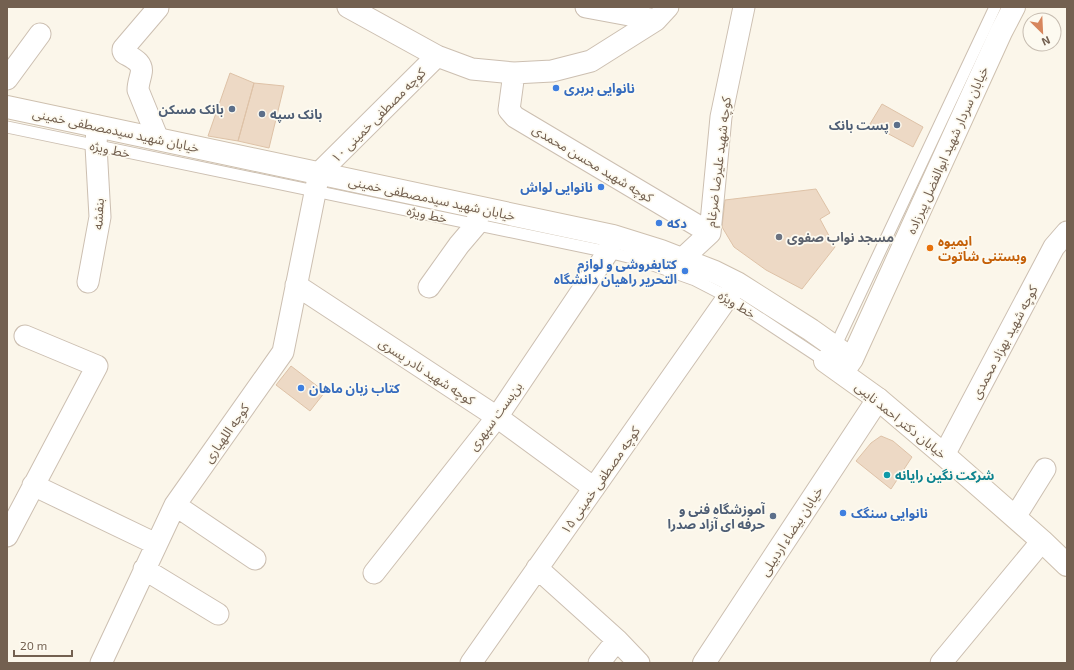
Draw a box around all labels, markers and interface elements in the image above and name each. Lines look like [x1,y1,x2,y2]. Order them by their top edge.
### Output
north arrow [1022,12,1062,52]
text: N [1040,34,1053,49]
street label: خیابان سردار شهید ابوالفضل پیرزاده [903,63,993,237]
street label: کوچه مصطفی خمینی ۱۰ [327,64,431,167]
place label: نانوایی بربری [564,80,635,96]
marker: نانوایی بربری [551,83,561,93]
street label: کوچه شهید علیرضا ضرغام [702,95,736,228]
place label: بانک مسکن [159,101,224,117]
street label: خیابان شهید سیدمصطفی خمینی [31,104,201,157]
marker: بانک مسکن [227,104,237,114]
place label: بانک سپه [270,106,322,123]
marker: بانک سپه [257,109,267,119]
place label: پست بانک [829,117,889,134]
marker: پست بانک [892,120,902,130]
street label: کوچه شهید محسن محمدی [529,121,657,207]
street label: خط ویژه [88,137,132,161]
street label: خیابان شهید سیدمصطفی خمینی [347,172,517,225]
place label: نانوایی لواش [520,179,593,195]
marker: نانوایی لواش [596,182,606,192]
street label: بنفشه [89,198,107,230]
street label: خط ویژه [405,202,449,226]
place label: دکه [667,215,687,231]
marker: دکه [654,218,664,228]
place label: مسجد نواب صفوی [787,229,894,245]
marker: مسجد نواب صفوی [774,232,784,242]
place label: ابمیوه وبستنی شاتوت [938,233,1027,264]
marker: ابمیوه وبستنی شاتوت [925,243,935,253]
place label: کتابفروشی و لوازم التحریر راهیان دانشگاه [554,256,677,287]
marker: کتابفروشی و لوازم التحریر راهیان دانشگاه [680,266,690,276]
street label: کوچه شهید بهزاد محمدی [967,282,1043,402]
street label: خط ویژه [715,287,759,322]
street label: کوچه شهید نادر یسری [375,334,478,410]
street label: بن‌بست سپهری [465,378,527,455]
street label: خیابان دکتر احمد نایبی [851,378,950,463]
place label: کتاب زبان ماهان [309,380,400,396]
marker: کتاب زبان ماهان [296,383,306,393]
street label: کوچه اللهیاری [200,400,254,467]
street label: کوچه مصطفی خمینی ۱۵ [557,423,645,538]
place label: شرکت نگین رایانه [895,467,994,483]
marker: شرکت نگین رایانه [882,470,892,480]
street label: خیابان بیضاء اردبیلی [756,483,827,579]
place label: آموزشگاه فنی و حرفه ای آزاد صدرا [668,501,766,532]
place label: نانوایی سنگک [851,505,928,521]
marker: نانوایی سنگک [838,508,848,518]
marker: آموزشگاه فنی و حرفه ای آزاد صدرا [768,511,778,521]
scale bar [14,632,72,658]
text: 20 m [20,638,47,652]

